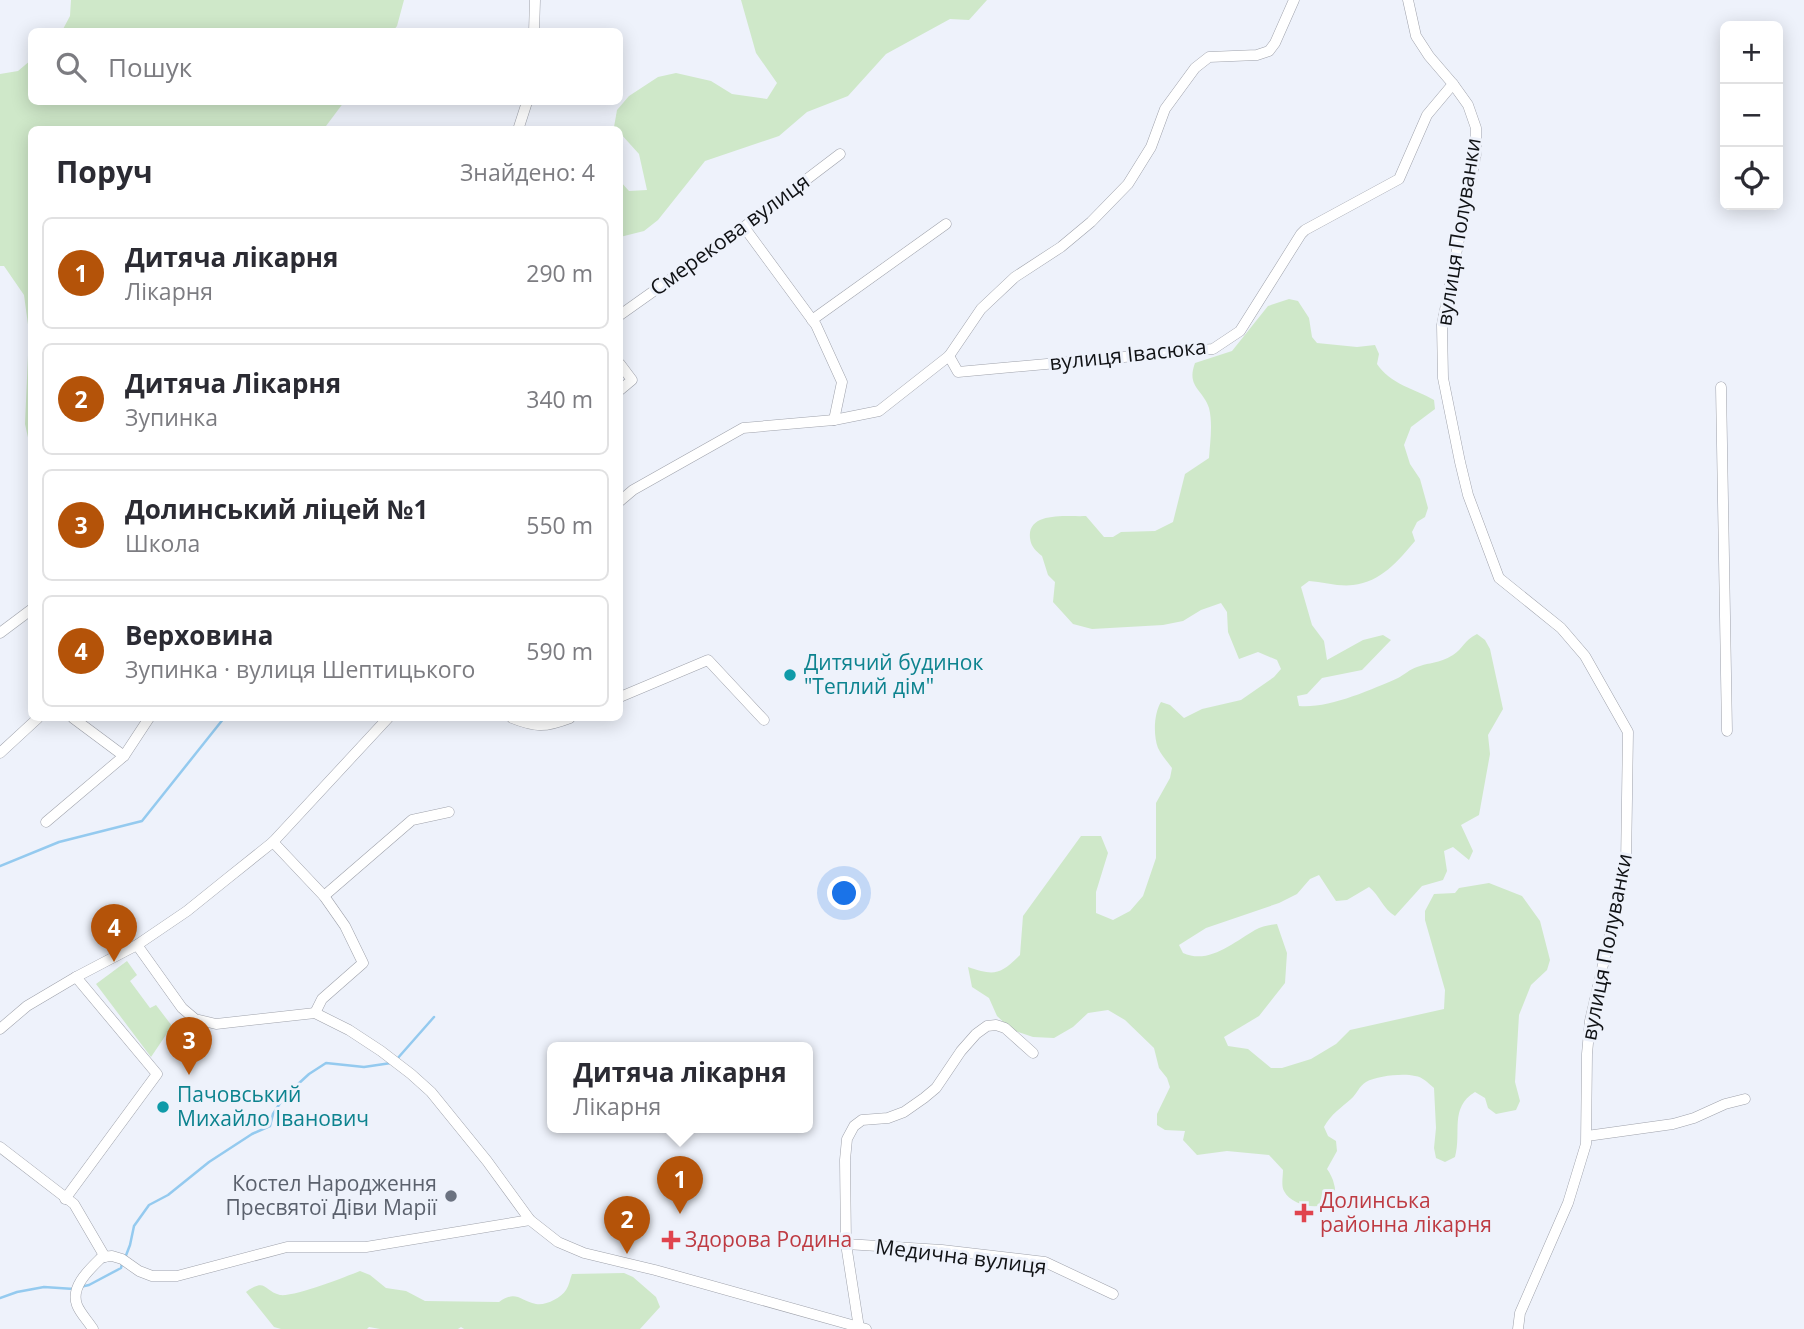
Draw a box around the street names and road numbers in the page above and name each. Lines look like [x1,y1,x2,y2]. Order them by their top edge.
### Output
street label: вулиця Полуванки [1429,136,1487,328]
street label: Смерекова вулиця [644,167,815,301]
street label: вулиця Івасюка [1048,332,1208,376]
street label: вулиця Полуванки [1574,851,1638,1043]
street label: Медична вулиця [874,1232,1048,1280]

